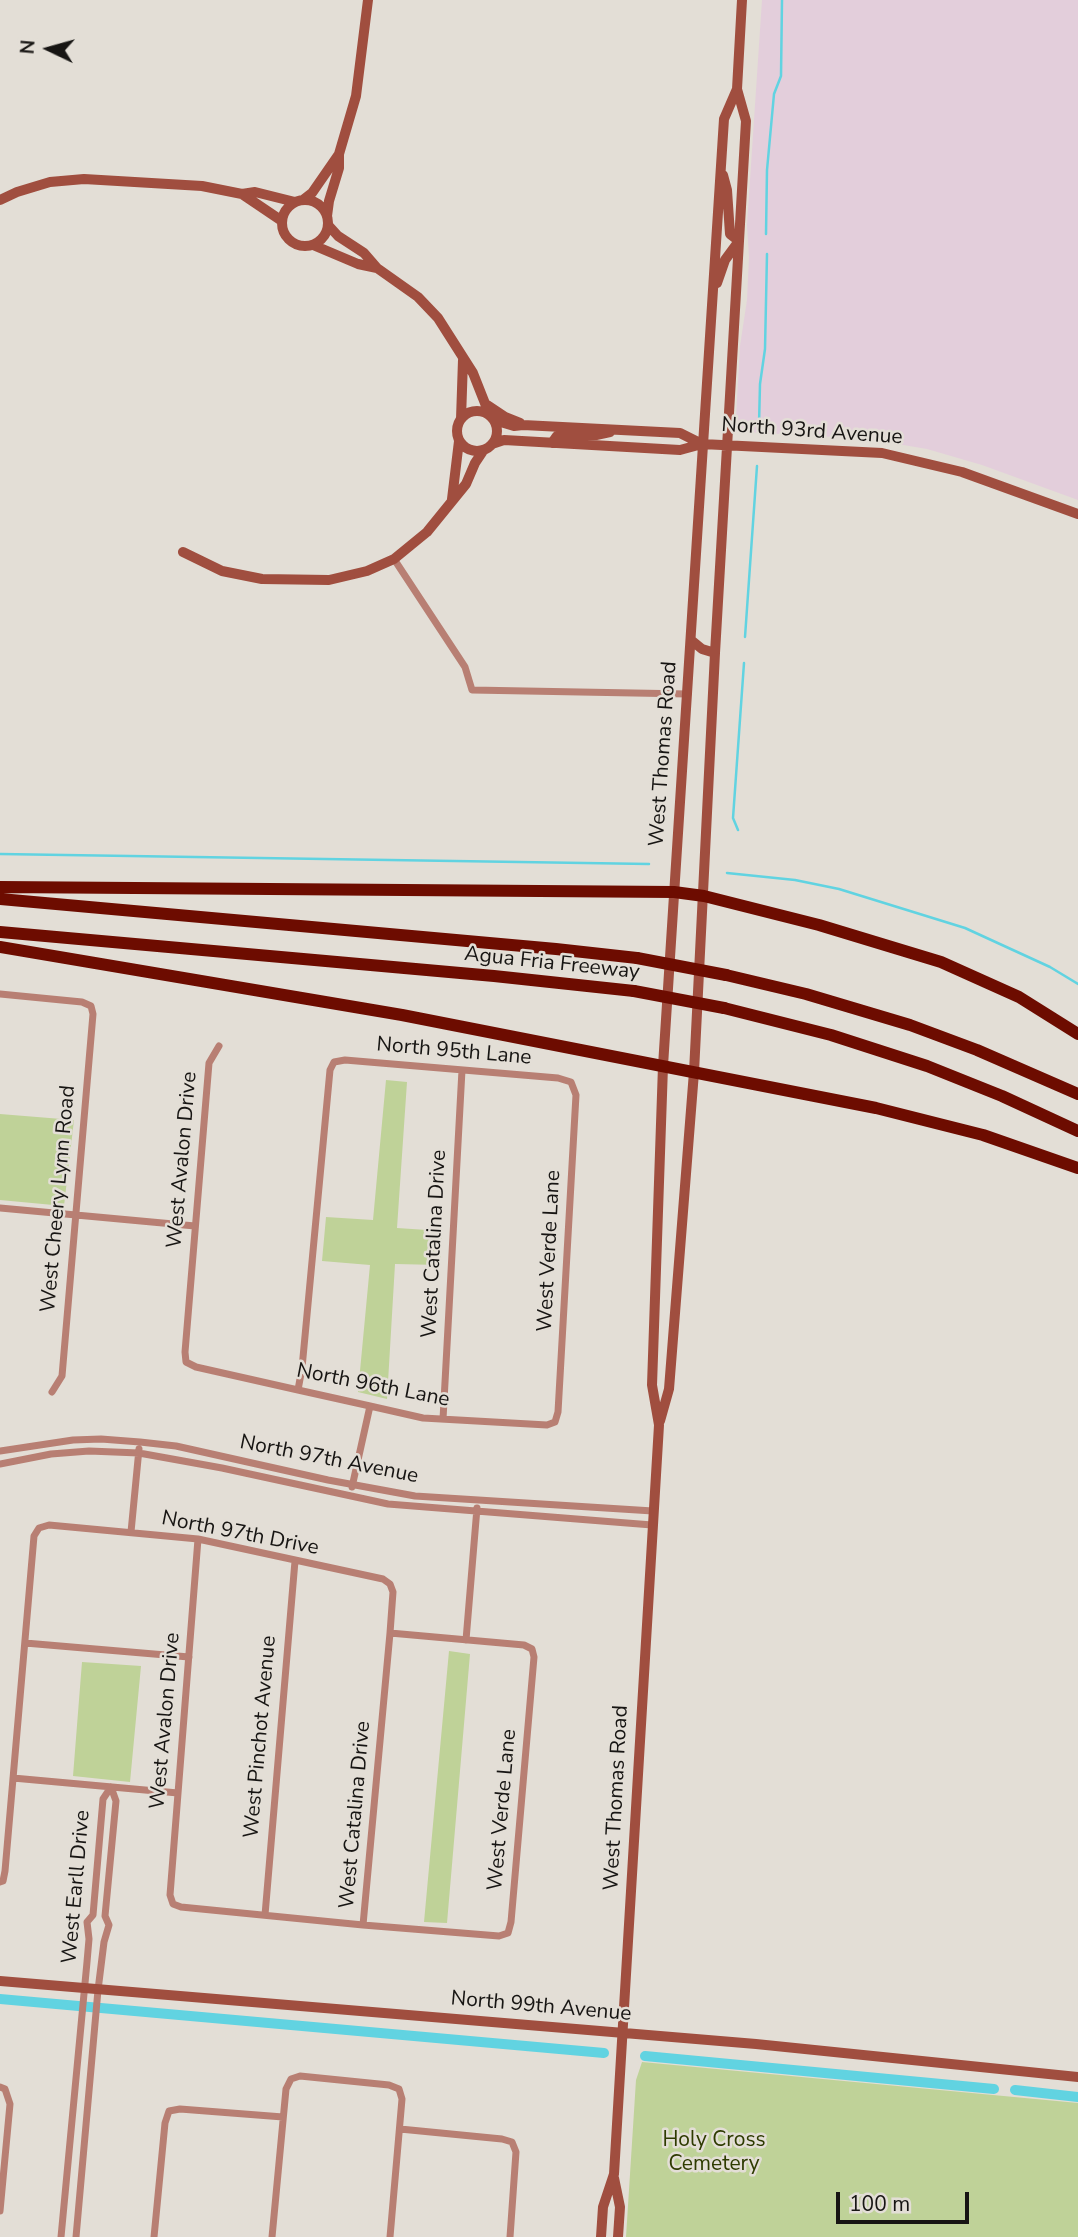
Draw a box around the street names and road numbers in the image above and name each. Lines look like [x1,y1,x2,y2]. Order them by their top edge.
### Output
street label: North 93rd Avenue [721,413,903,451]
street label: West Thomas Road [645,661,683,847]
street label: Agua Fria Freeway [463,942,641,986]
street label: North 95th Lane [375,1033,533,1071]
street label: West Avalon Drive [163,1071,203,1249]
street label: West Cheery Lynn Road [37,1084,81,1314]
street label: West Catalina Drive [417,1149,453,1339]
street label: West Verde Lane [533,1169,567,1333]
street label: North 96th Lane [294,1359,452,1413]
street label: North 97th Avenue [238,1430,420,1490]
street label: North 97th Drive [159,1506,321,1562]
street label: West Avalon Drive [146,1632,186,1810]
street label: West Pinchot Avenue [240,1635,282,1839]
street label: West Thomas Road [600,1705,634,1891]
street label: West Catalina Drive [335,1720,377,1910]
street label: West Verde Lane [483,1728,523,1892]
street label: West Earll Drive [58,1809,96,1965]
street label: North 99th Avenue [450,1987,632,2027]

